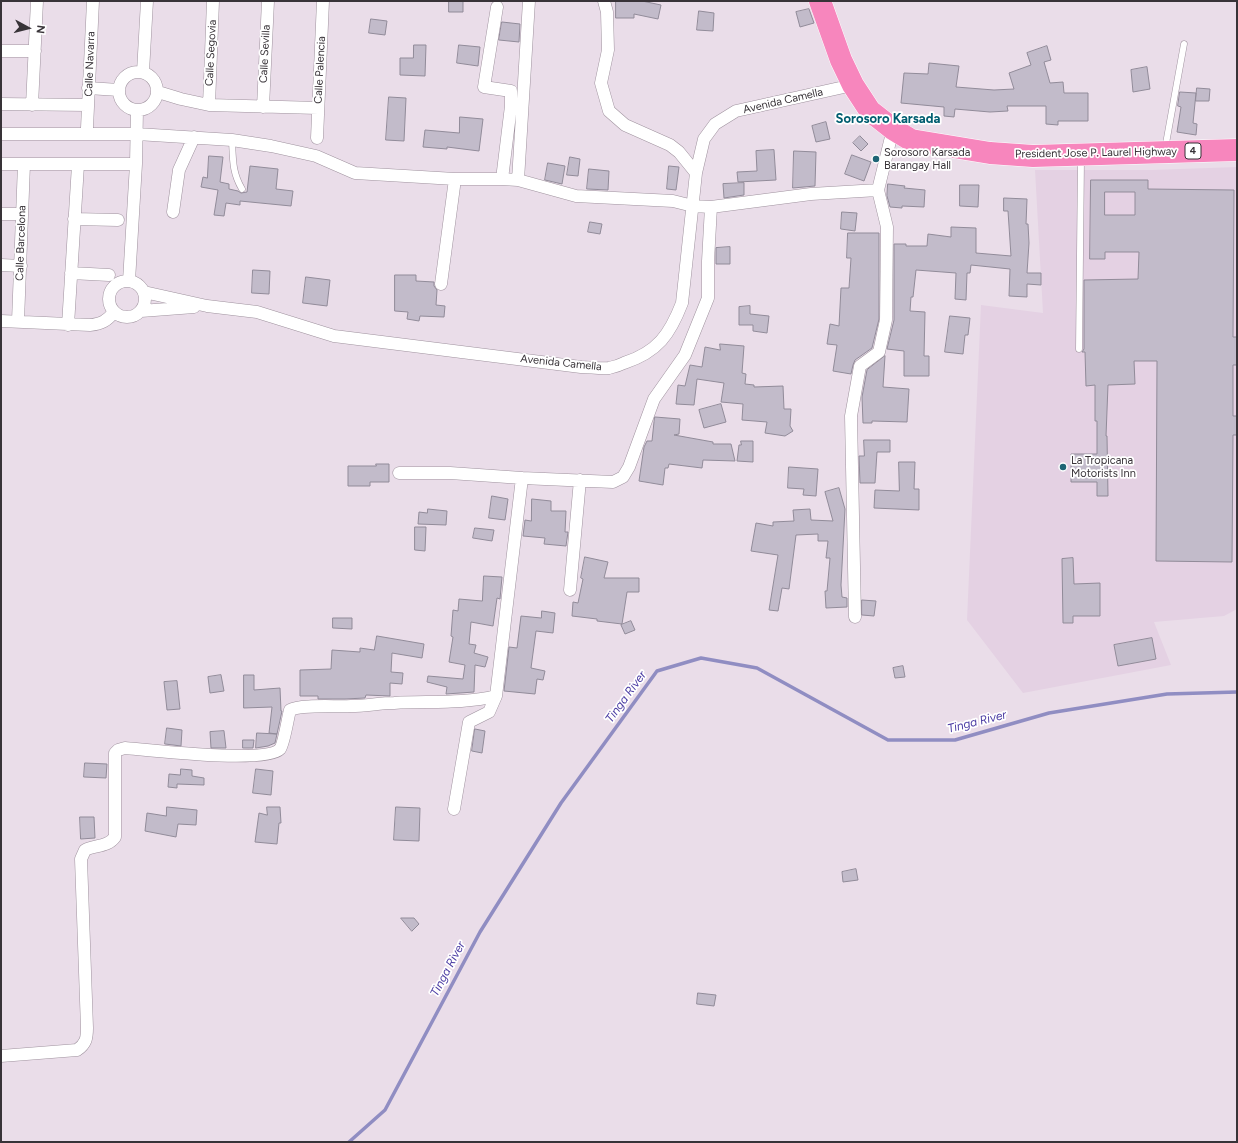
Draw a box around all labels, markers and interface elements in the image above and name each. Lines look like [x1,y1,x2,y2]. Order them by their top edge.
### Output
north arrow [8,8,48,48]
street label: Calle Segovia [203,19,219,87]
text: N [33,24,47,35]
street label: Calle Sevilla [257,24,273,84]
street label: Calle Navarra [82,31,98,97]
street label: Calle Palencia [312,36,328,104]
street label: Avenida Camella [742,85,824,117]
district label: Sorosoro Karsada [836,111,940,127]
road number: 4 [1185,143,1201,159]
street label: President Jose P. Laurel Highway [1015,145,1177,161]
place label: Sorosoro Karsada Barangay Hall [884,146,970,172]
marker: Sorosoro Karsada Barangay Hall [871,154,881,164]
street label: Calle Barcelona [13,205,29,281]
street label: Avenida Camella [520,352,602,374]
place label: La Tropicana Motorists Inn [1071,454,1136,480]
marker: La Tropicana Motorists Inn [1058,462,1068,472]
water label: Tinga River [602,668,650,726]
water label: Tinga River [946,708,1008,736]
water label: Tinga River [428,939,468,999]

